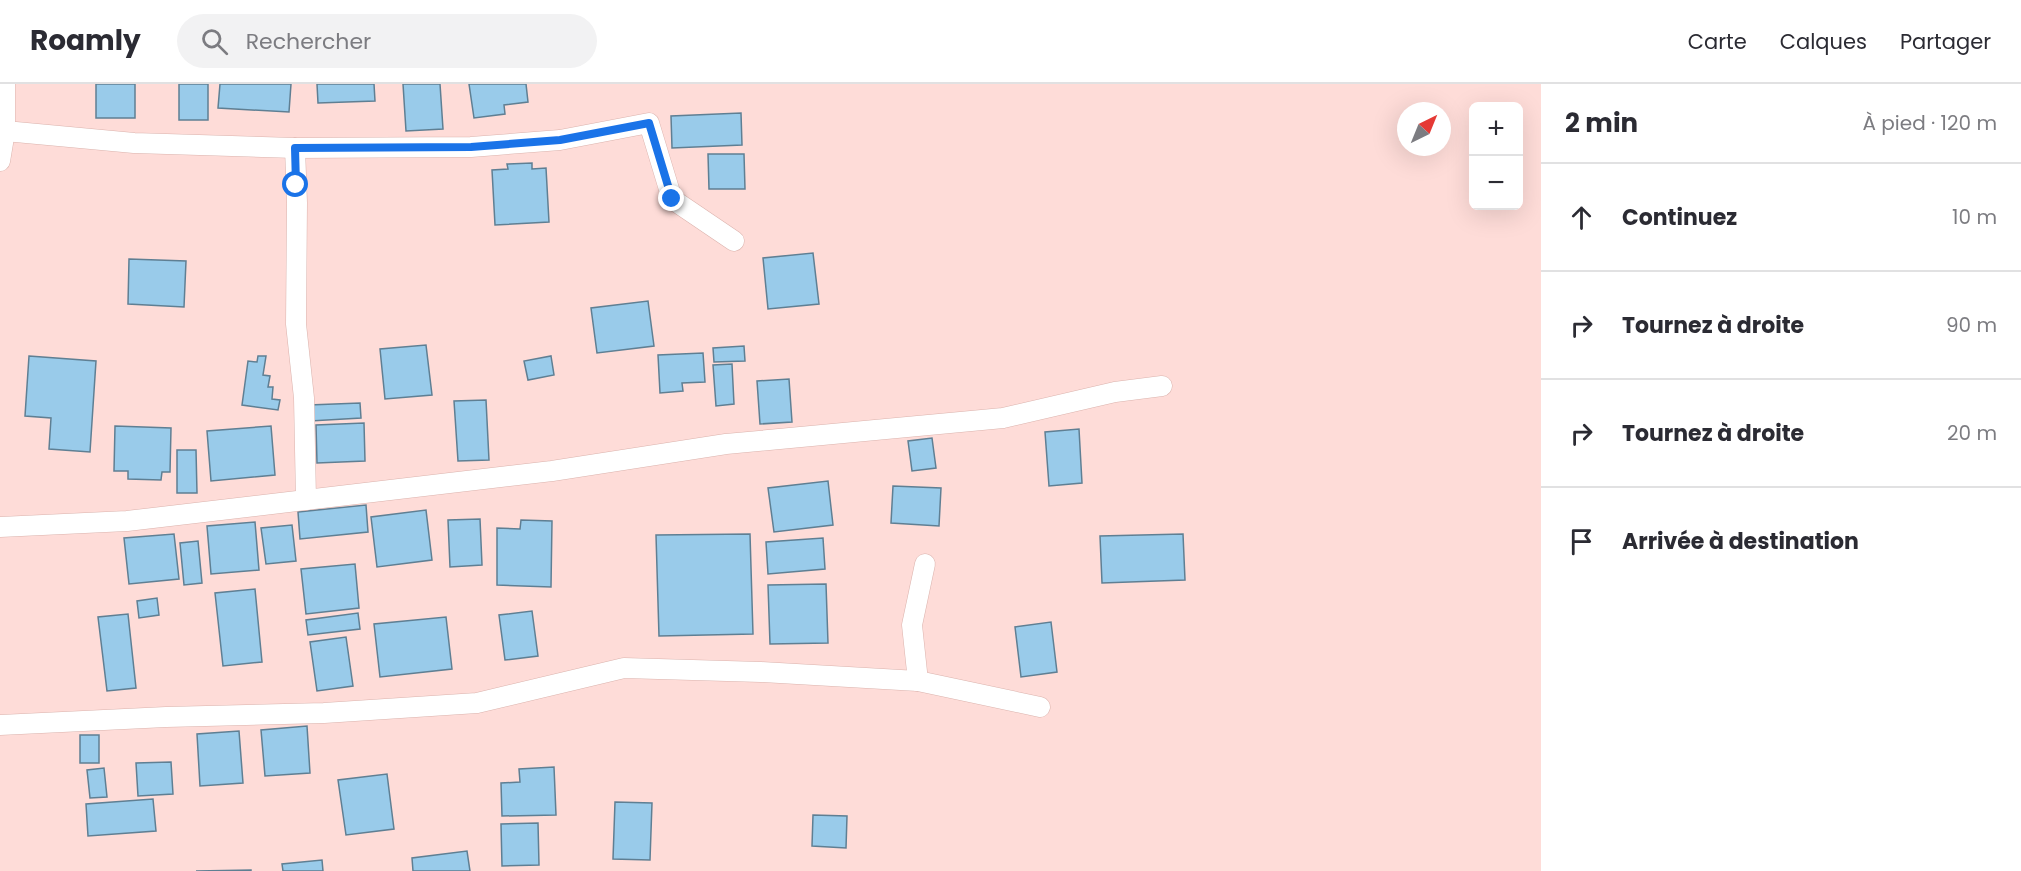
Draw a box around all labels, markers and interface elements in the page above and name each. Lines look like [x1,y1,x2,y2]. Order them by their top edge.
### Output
search box [177,14,597,68]
text: Roamly [30,21,141,60]
icon: search [198,25,231,58]
text: Rechercher [246,26,371,57]
text: Carte [1688,27,1747,56]
text: Calques [1780,27,1867,56]
text: Partager [1900,27,1991,56]
north arrow [1397,102,1451,156]
map controls [1469,102,1523,210]
button: + [1469,102,1523,156]
text: 2 min [1565,105,1638,141]
text: À pied · 120 m [1863,109,1997,137]
button: − [1469,156,1523,210]
route start [282,171,308,197]
route end [658,185,684,211]
icon: ahead [1565,201,1598,234]
text: Continuez [1622,202,1737,233]
text: 10 m [1952,203,1997,231]
icon: right [1565,309,1598,342]
text: Tournez à droite [1622,310,1804,341]
text: 90 m [1946,311,1997,339]
icon: right [1565,417,1598,450]
text: Tournez à droite [1622,418,1804,449]
text: 20 m [1947,419,1997,447]
icon: arrive [1565,525,1598,558]
text: Arrivée à destination [1622,526,1859,557]

